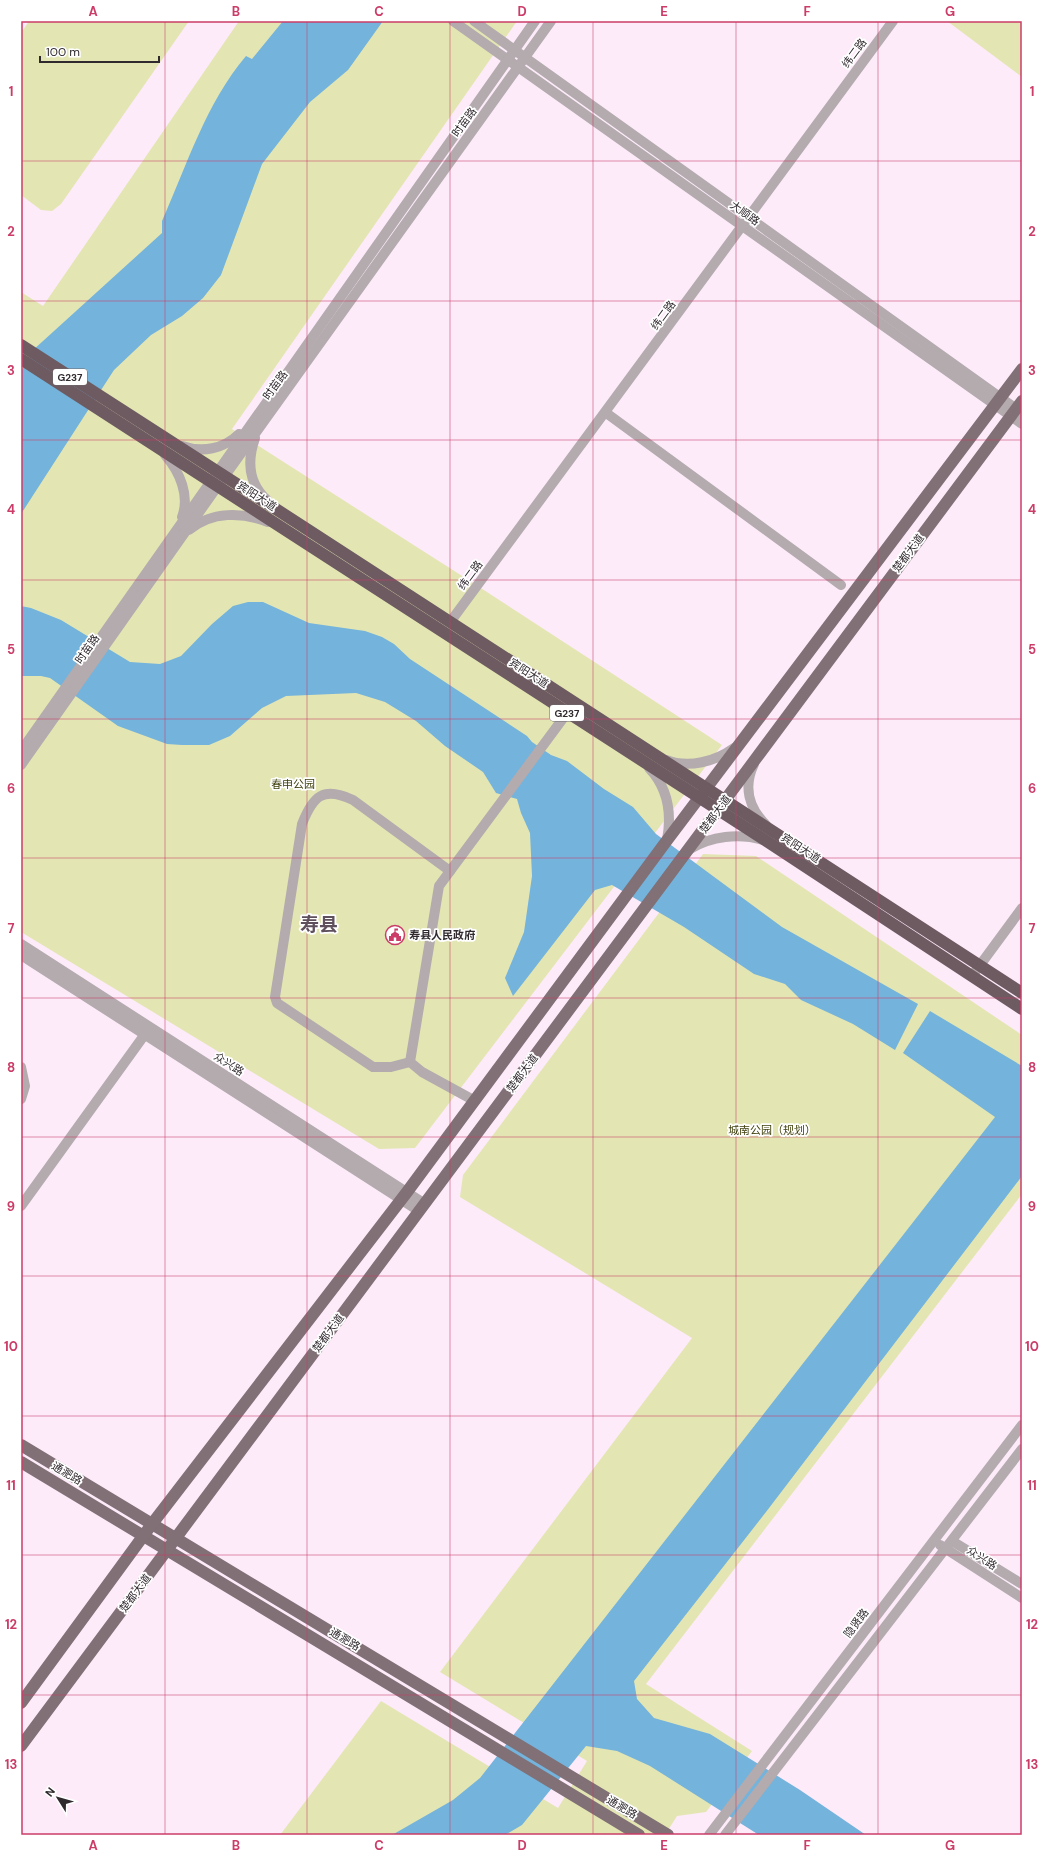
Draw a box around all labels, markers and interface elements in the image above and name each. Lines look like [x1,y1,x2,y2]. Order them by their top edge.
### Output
text: A [88,3,98,20]
text: B [232,3,240,20]
text: C [374,3,384,20]
text: D [517,3,527,20]
text: E [660,3,668,20]
text: F [803,3,811,20]
text: G [945,3,955,20]
street label: 纬二路 [839,36,869,70]
scale bar [40,38,159,64]
text: 100 m [46,44,80,60]
text: 1 [9,83,13,100]
text: 1 [1030,83,1034,100]
street label: 时苗路 [449,105,479,139]
street label: 大顺路 [727,198,763,228]
text: 2 [7,223,15,240]
text: 2 [1028,223,1036,240]
street label: 纬二路 [648,298,678,332]
text: 3 [7,362,15,379]
text: 3 [1028,362,1036,379]
street label: 时苗路 [260,368,290,402]
road number: G237 [53,369,87,385]
street label: 宾阳大道 [235,478,279,514]
text: 4 [7,501,15,518]
text: 4 [1028,501,1036,518]
street label: 楚都大道 [889,531,927,575]
street label: 纬二路 [455,558,485,592]
street label: 时苗路 [72,631,102,667]
text: 5 [7,641,15,658]
text: 5 [1028,641,1036,658]
street label: 宾阳大道 [507,655,551,691]
road number: G237 [550,705,584,721]
park label: 春申公园 [271,777,315,791]
text: 6 [7,780,15,797]
text: 6 [1028,780,1036,797]
street label: 楚都大道 [696,792,734,836]
street label: 宾阳大道 [779,830,823,866]
district label: 寿县 [300,912,338,937]
text: 7 [8,920,15,937]
text: 7 [1029,920,1036,937]
public building icon: 寿县人民政府 [384,924,406,946]
place label: 寿县人民政府 [409,928,475,942]
street label: 众兴路 [211,1049,247,1079]
street label: 楚都大道 [503,1051,541,1095]
text: 8 [7,1059,15,1076]
text: 8 [1028,1059,1036,1076]
park label: 城南公园（规划） [728,1123,816,1137]
text: 9 [7,1198,15,1215]
text: 9 [1028,1198,1036,1215]
street label: 楚都大道 [309,1311,347,1355]
text: 10 [4,1338,18,1355]
text: 10 [1025,1338,1039,1355]
street label: 通淝路 [49,1459,85,1487]
text: 11 [6,1477,16,1494]
text: 11 [1027,1477,1037,1494]
street label: 众兴路 [964,1543,1000,1573]
street label: 楚都大道 [116,1571,154,1615]
street label: 隐贤路 [840,1606,872,1640]
text: 12 [5,1616,17,1633]
text: 12 [1026,1616,1038,1633]
street label: 通淝路 [327,1625,363,1653]
text: 13 [5,1756,17,1773]
text: 13 [1026,1756,1038,1773]
north arrow [38,1778,78,1818]
text: N [42,1785,58,1799]
street label: 通淝路 [604,1793,640,1821]
text: A [88,1837,98,1854]
text: B [232,1837,240,1854]
text: C [374,1837,384,1854]
text: D [517,1837,527,1854]
text: E [660,1837,668,1854]
text: F [803,1837,811,1854]
text: G [945,1837,955,1854]

